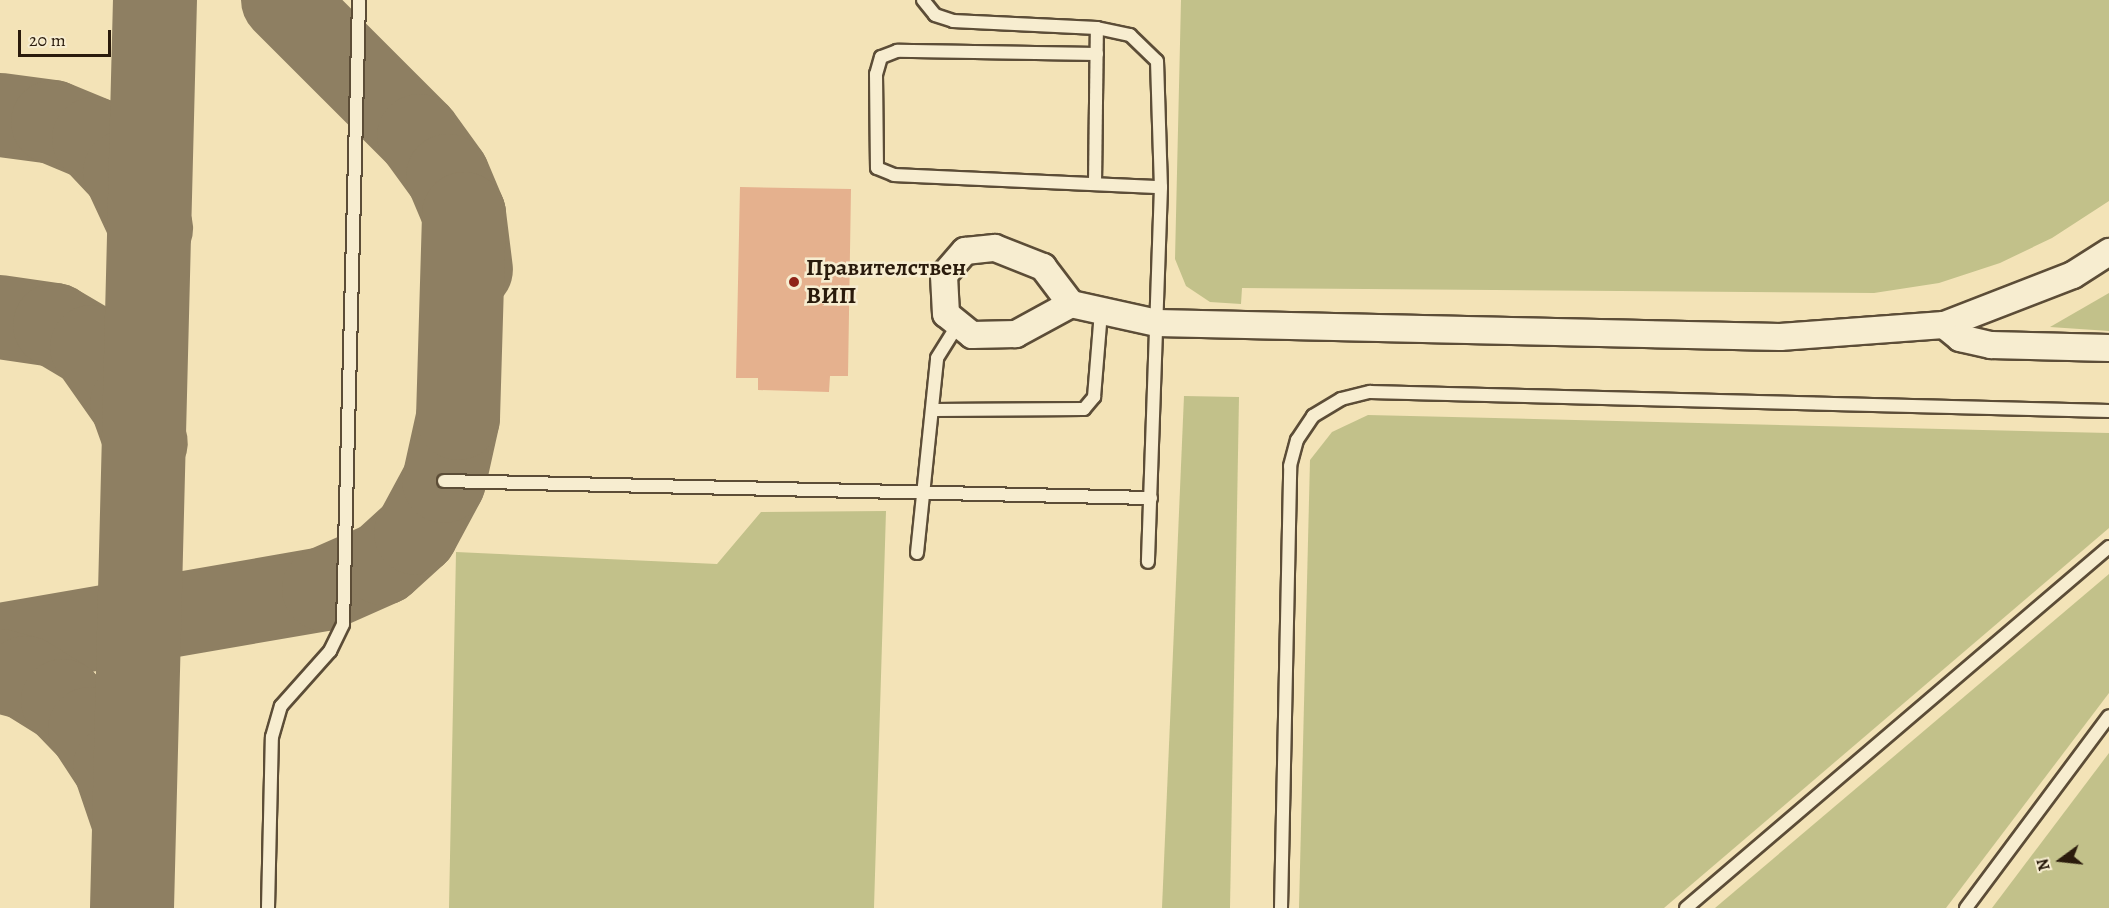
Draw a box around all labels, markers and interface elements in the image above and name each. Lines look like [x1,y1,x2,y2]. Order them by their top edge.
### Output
scale bar [21,18,114,56]
text: 20 m [29,28,66,52]
place label: Правителствен ВИП [806,254,966,310]
marker: Правителствен ВИП [787,275,801,289]
north arrow [2031,830,2091,890]
text: N [2031,856,2056,873]

